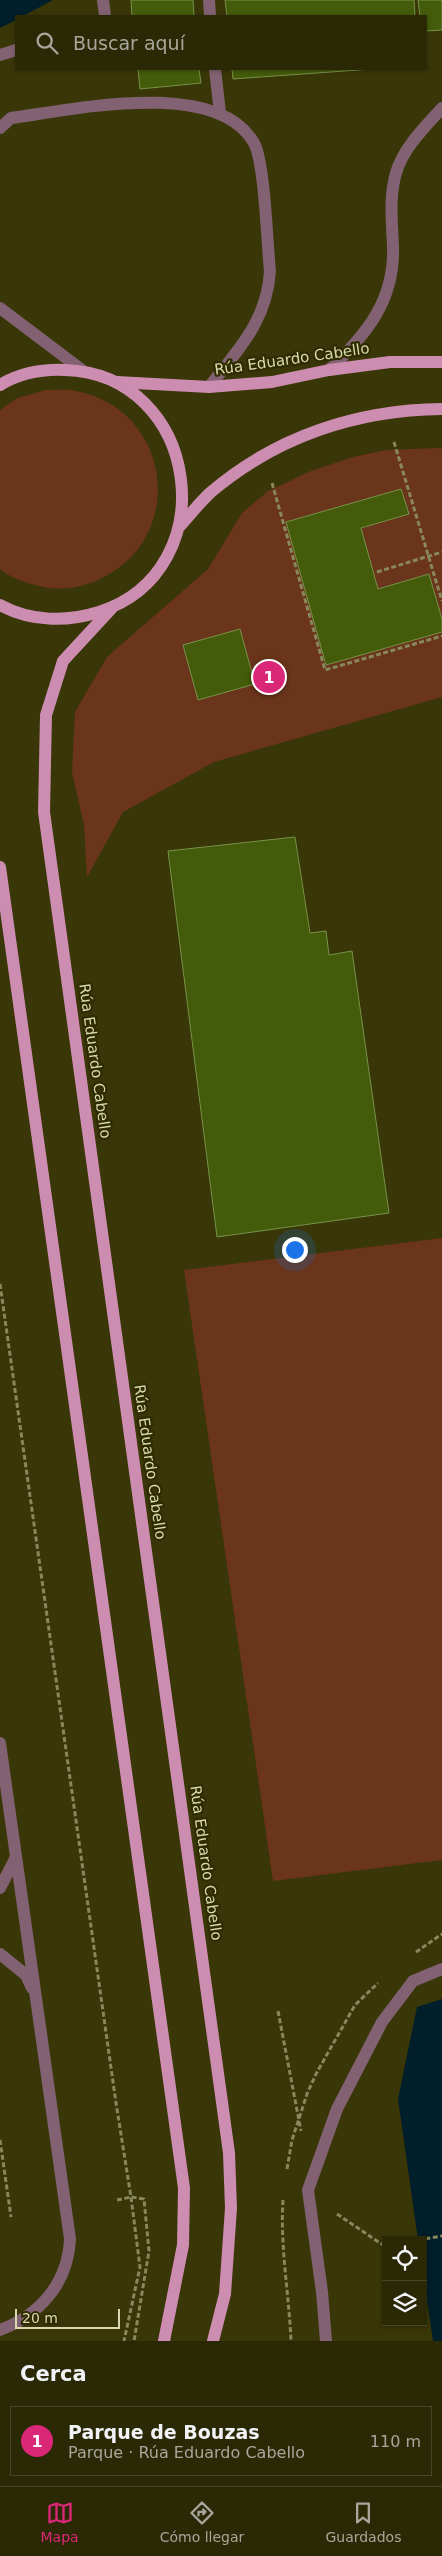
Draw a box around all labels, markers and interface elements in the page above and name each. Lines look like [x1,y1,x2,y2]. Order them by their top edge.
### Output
search box [15,15,427,70]
icon: search [33,29,61,57]
text: Buscar aquí [73,32,185,54]
street label: Rúa Eduardo Cabello [213,339,371,379]
pin: 1 [253,658,285,696]
street label: Rúa Eduardo Cabello [75,982,115,1140]
your location [282,1237,308,1263]
street label: Rúa Eduardo Cabello [130,1383,170,1541]
street label: Rúa Eduardo Cabello [186,1784,226,1942]
map controls [382,2236,427,2326]
button: locate [382,2236,427,2281]
button: layers [382,2281,427,2326]
scale bar [15,2306,120,2329]
text: 20 m [22,2310,58,2326]
text: Cerca [20,2362,87,2386]
text: Parque de Bouzas [68,2421,260,2443]
text: 1 [31,2432,43,2451]
text: 110 m [370,2432,421,2451]
text: Parque · Rúa Eduardo Cabello [68,2443,305,2462]
tab: Mapa [41,2499,79,2545]
tab: Cómo llegar [160,2499,244,2545]
tab: Guardados [325,2499,401,2545]

